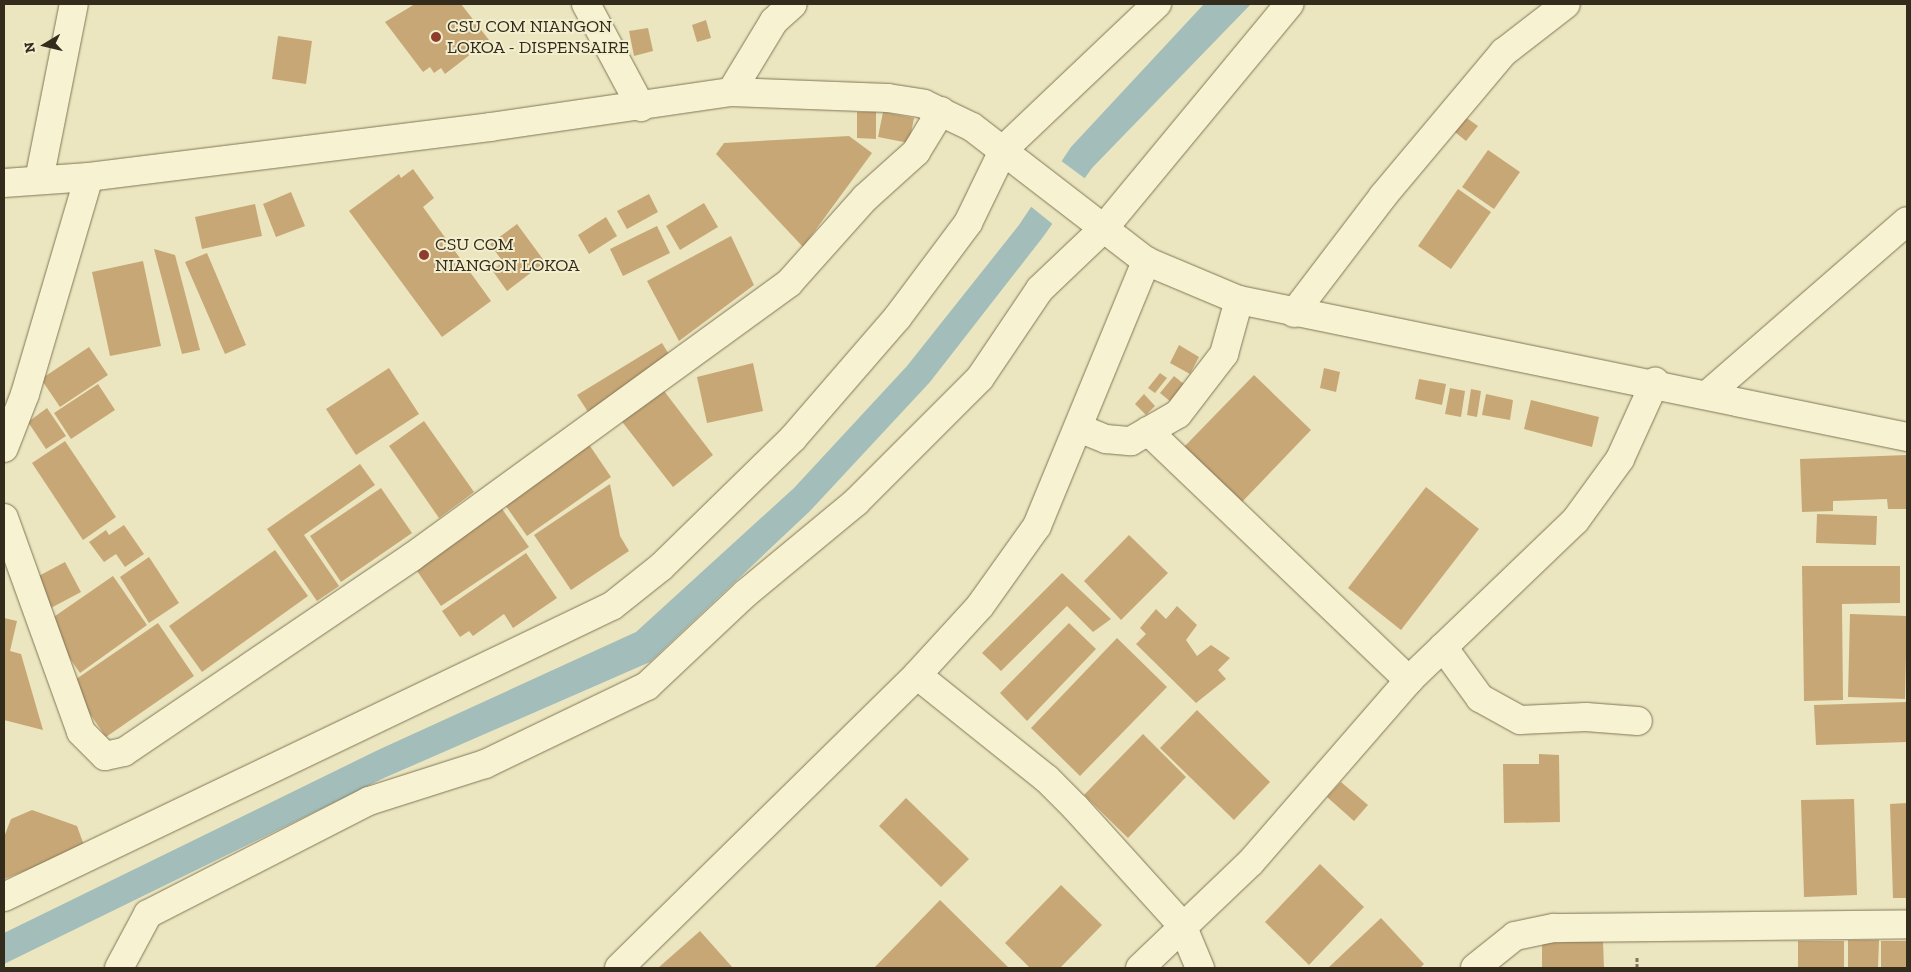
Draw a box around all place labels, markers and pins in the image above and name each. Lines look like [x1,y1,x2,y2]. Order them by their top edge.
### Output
place label: CSU COM NIANGON LOKOA - DISPENSAIRE [447,16,630,58]
marker: CSU COM NIANGON LOKOA - DISPENSAIRE [429,30,443,44]
place label: CSU COM NIANGON LOKOA [435,234,579,276]
marker: CSU COM NIANGON LOKOA [417,248,431,262]

